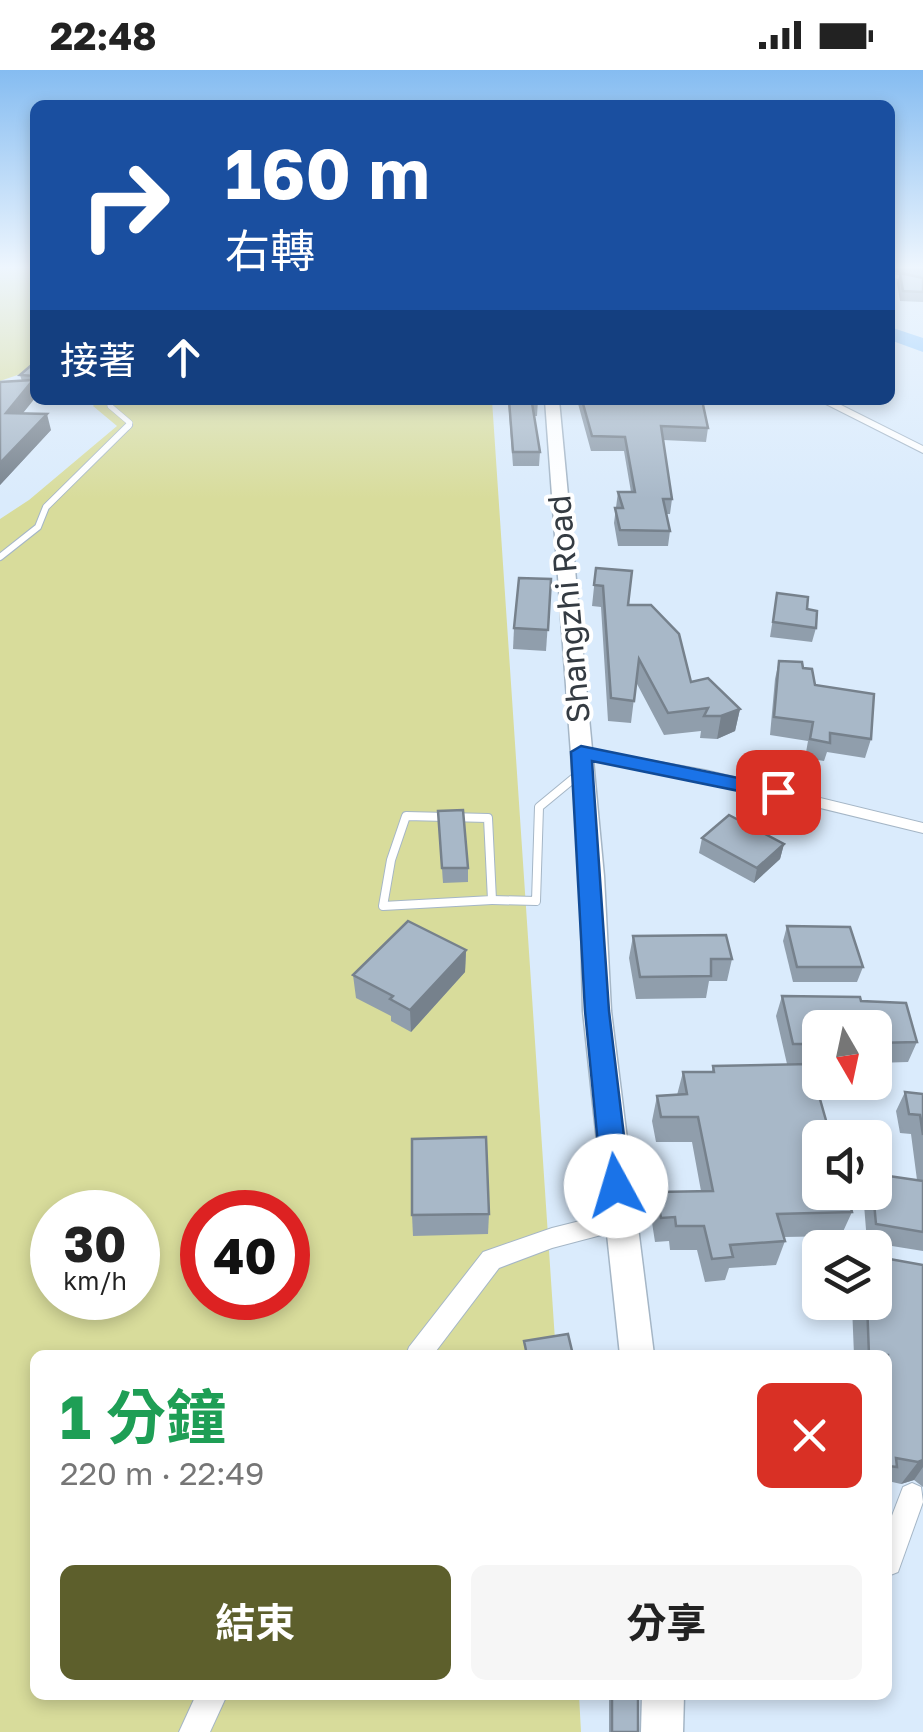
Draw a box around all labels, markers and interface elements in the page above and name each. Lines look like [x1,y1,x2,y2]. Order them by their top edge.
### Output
text: 22:48 [50,13,157,58]
text: 160 m [225,130,430,214]
icon: right [60,140,190,270]
text: 右轉 [225,223,315,277]
icon: ahead [156,330,211,385]
text: 接著 [60,337,136,382]
street label: Shangzhi Road [539,494,597,725]
pin [736,750,821,835]
icon: arrive [751,765,806,820]
north arrow [802,1010,892,1100]
map controls [802,1010,892,1320]
button: sound [802,1120,892,1210]
position arrow [564,1134,668,1238]
speed limit sign: 40 [180,1190,310,1320]
text: 30 [63,1213,126,1273]
button: layers [802,1230,892,1320]
text: km/h [63,1265,127,1296]
text: 1 分鐘 [60,1380,226,1452]
button: close [757,1383,862,1488]
text: 220 m · 22:49 [60,1454,264,1492]
button: 結束 [60,1565,451,1680]
button: 分享 [471,1565,862,1680]

